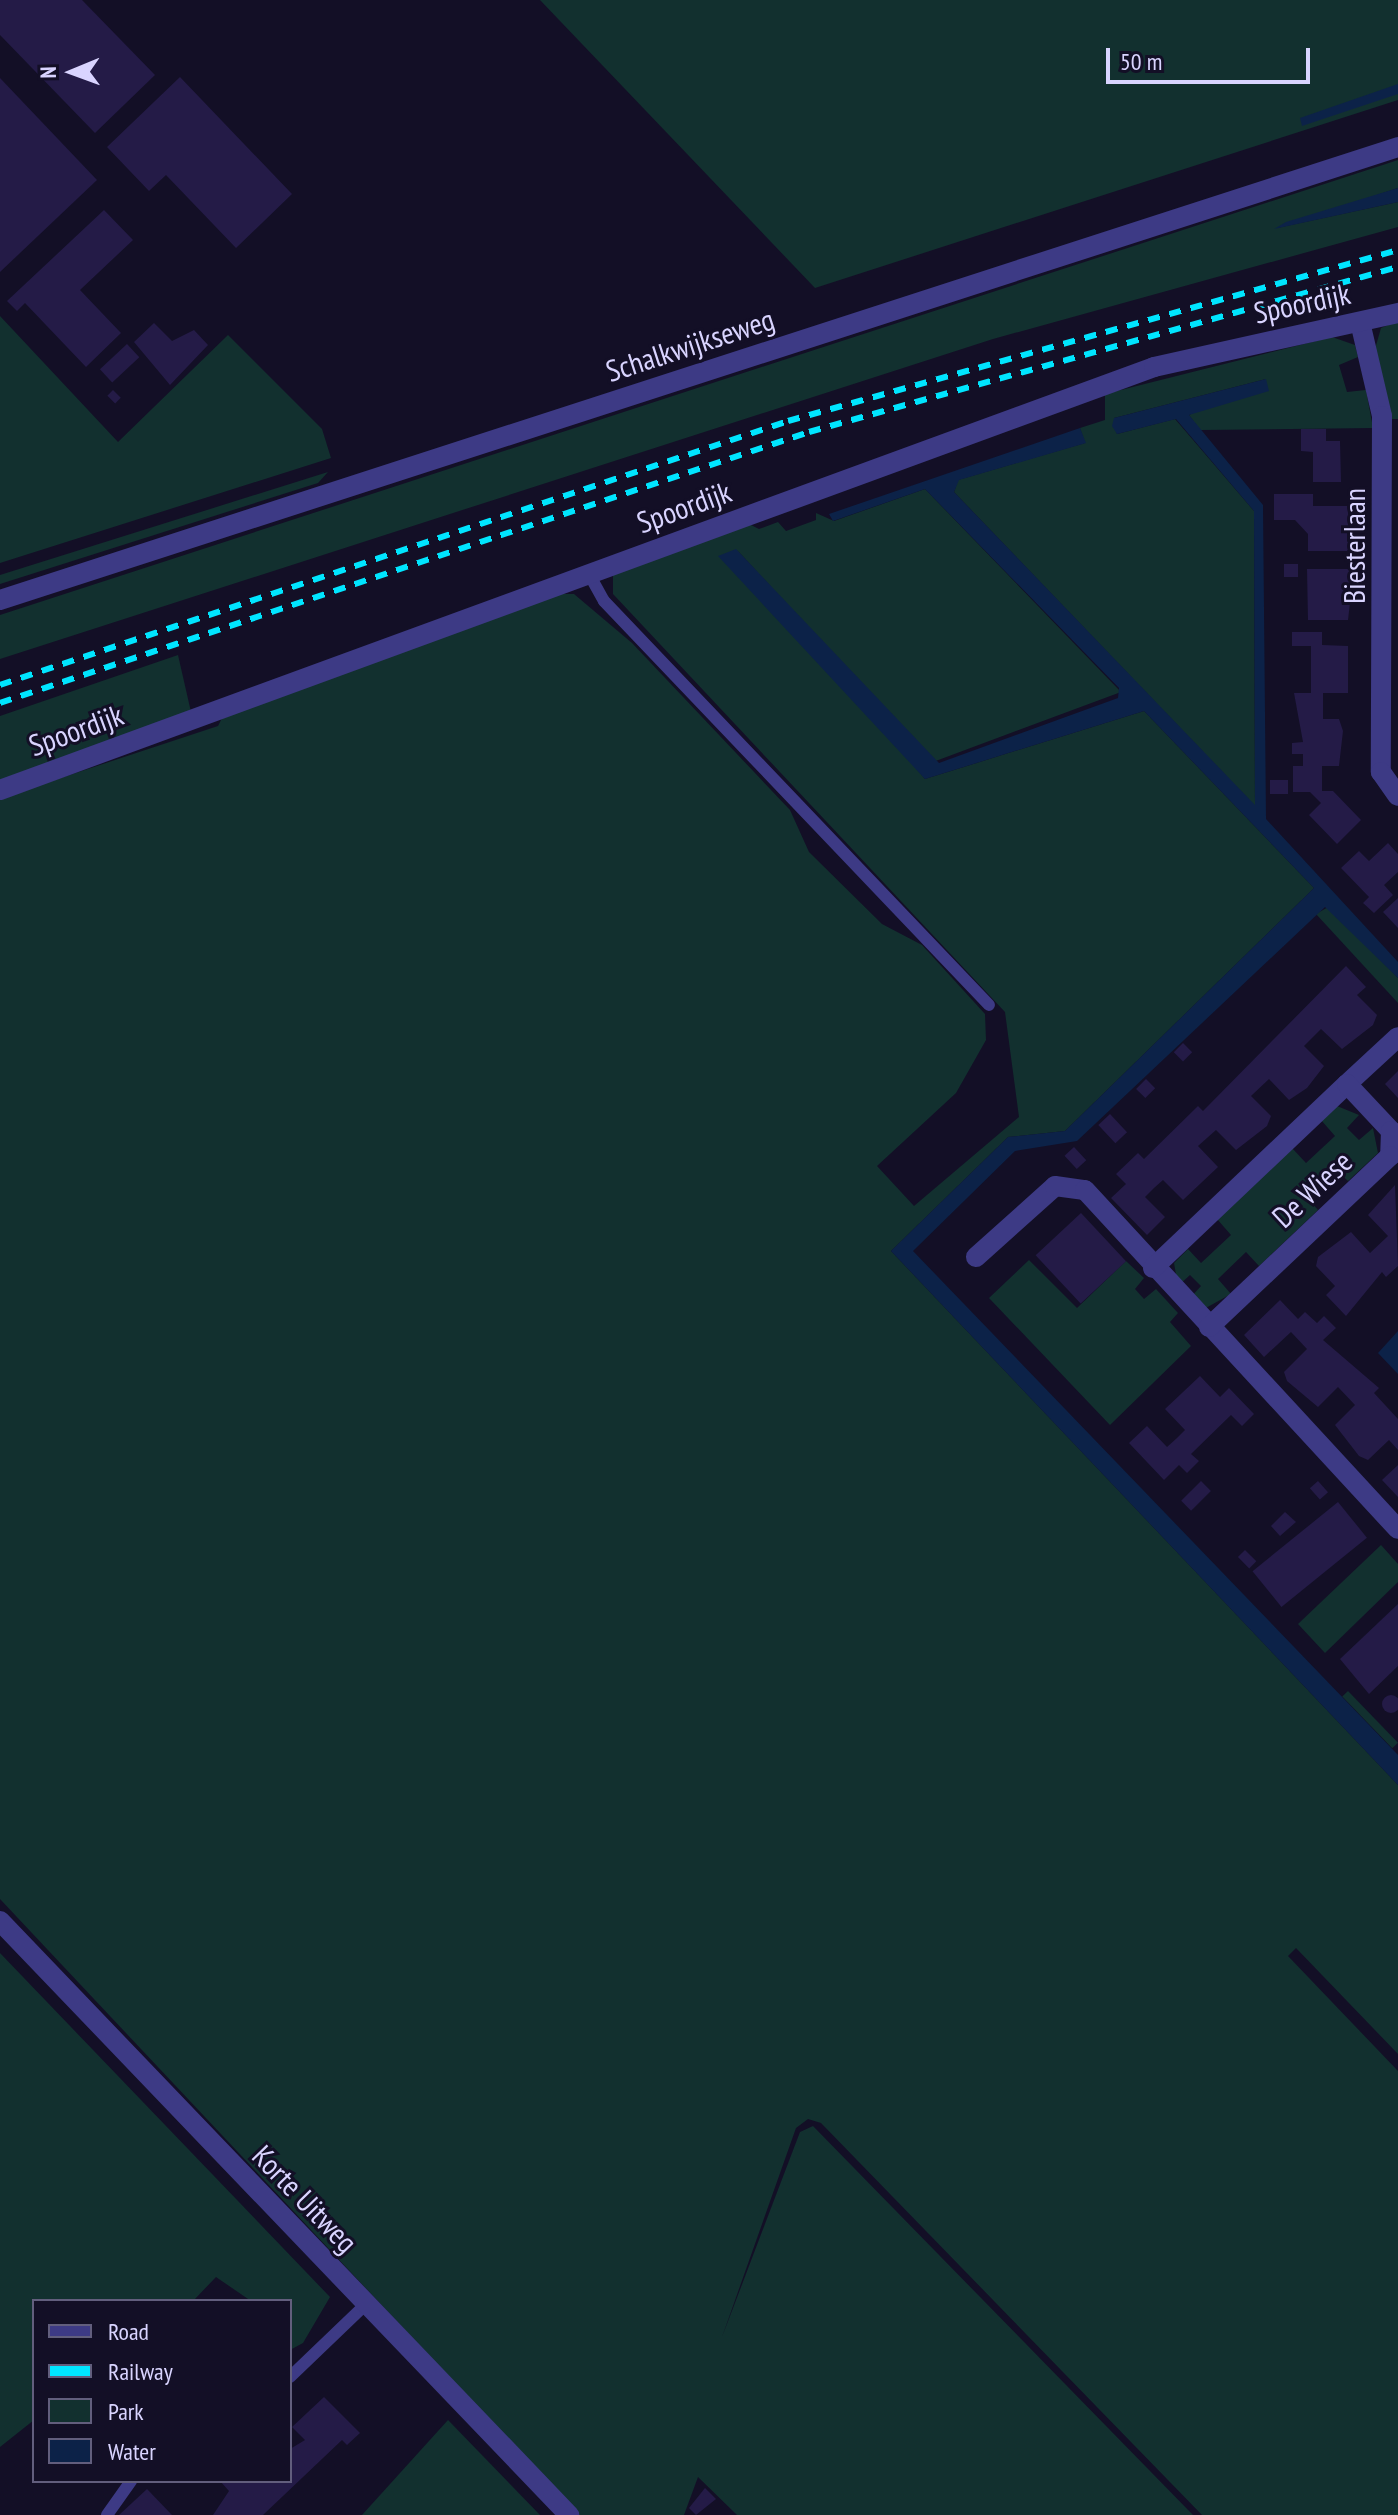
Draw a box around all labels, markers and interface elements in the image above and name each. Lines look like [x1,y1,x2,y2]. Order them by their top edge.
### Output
north arrow [32,32,112,112]
scale bar [1110,32,1314,82]
text: 50 m [1120,46,1162,77]
text: N [34,66,62,79]
street label: Spoordijk [1251,275,1353,331]
street label: Schalkwijkseweg [601,301,779,389]
street label: Spoordijk [632,473,736,541]
street label: Biesterlaan [1336,488,1372,604]
street label: Spoordijk [24,696,128,764]
street label: De Wiese [1265,1143,1359,1235]
street label: Korte Uitweg [245,2138,365,2260]
legend [32,2299,292,2483]
text: Road [108,2316,149,2347]
text: Railway [108,2356,173,2387]
text: Park [108,2396,144,2427]
text: Water [108,2436,156,2467]

